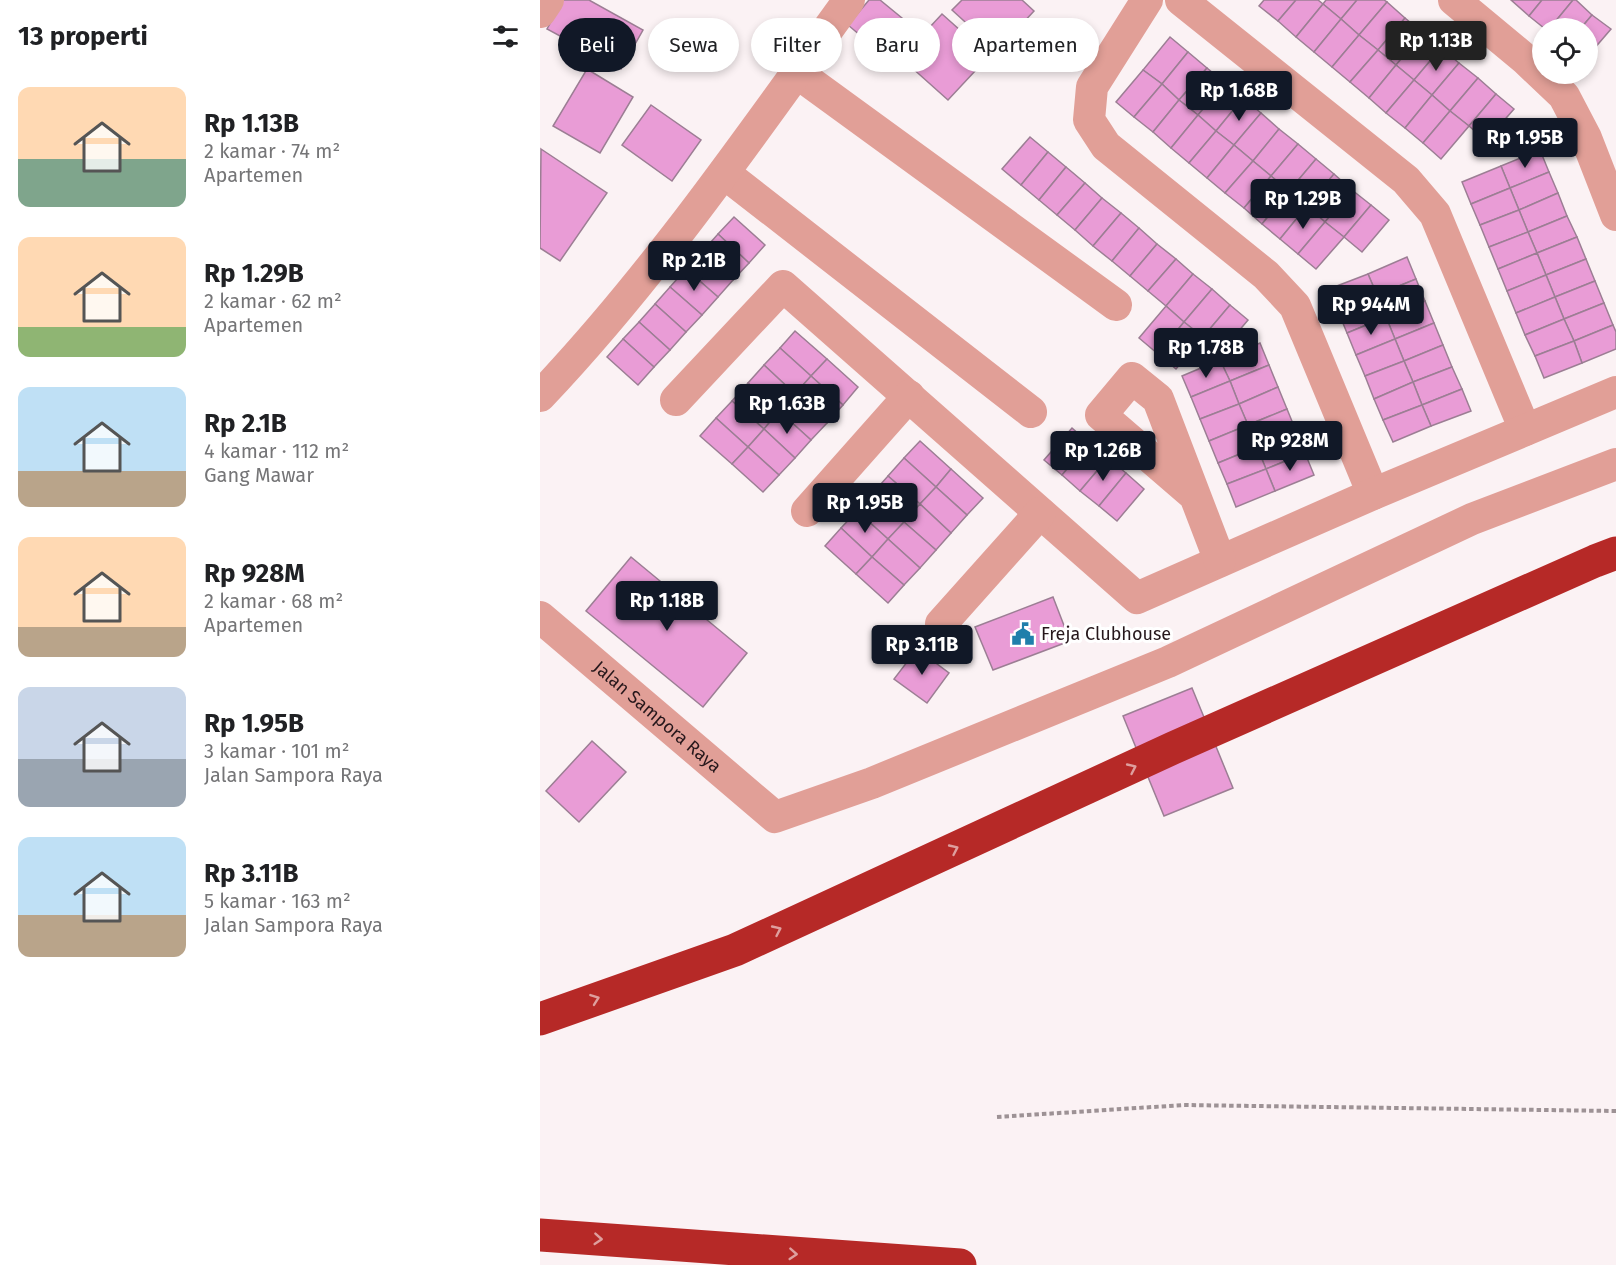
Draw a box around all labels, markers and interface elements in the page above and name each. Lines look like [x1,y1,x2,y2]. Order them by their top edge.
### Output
chip: Beli [558,18,636,72]
chip: Sewa [648,18,739,72]
chip: Filter [751,18,842,72]
chip: Baru [854,18,940,72]
chip: Apartemen [952,18,1099,72]
map controls [1532,18,1598,84]
button: locate [1532,18,1598,84]
icon: filters [489,20,522,53]
text: 13 properti [18,21,148,52]
pin: Rp 1.13B [1374,21,1498,72]
text: Rp 1.13B [1399,28,1473,52]
pin: Rp 1.68B [1177,71,1301,122]
text: Rp 1.68B [1200,78,1278,102]
text: Rp 1.13B [204,108,299,139]
icon: home [66,111,138,183]
pin: Rp 1.95B [1463,118,1587,169]
text: Rp 1.95B [1487,125,1563,149]
text: 2 kamar · 74 m² [204,139,340,163]
text: Apartemen [204,163,303,187]
pin: Rp 1.29B [1241,179,1365,230]
text: Rp 1.29B [1265,186,1341,210]
pin: Rp 2.1B [639,241,749,292]
text: Rp 2.1B [662,248,726,272]
text: Rp 1.29B [204,258,304,289]
icon: home [66,261,138,333]
pin: Rp 944M [1316,285,1426,336]
text: 2 kamar · 62 m² [204,289,342,313]
text: Rp 944M [1332,292,1410,316]
text: Apartemen [204,313,303,337]
pin: Rp 1.78B [1144,328,1268,379]
text: Rp 1.78B [1168,335,1244,359]
pin: Rp 1.63B [725,384,849,435]
text: Rp 1.63B [749,391,825,415]
text: Rp 2.1B [204,408,287,439]
icon: home [66,411,138,483]
pin: Rp 928M [1235,421,1345,472]
text: Rp 928M [1251,428,1329,452]
pin: Rp 1.26B [1041,431,1165,482]
text: Rp 1.26B [1064,438,1142,462]
text: 4 kamar · 112 m² [204,439,349,463]
text: Gang Mawar [204,463,314,487]
pin: Rp 1.95B [803,483,927,534]
text: Rp 1.95B [827,490,903,514]
text: Rp 928M [204,558,305,589]
icon: home [66,561,138,633]
pin: Rp 1.18B [605,581,729,632]
text: Rp 1.18B [630,588,704,612]
text: 2 kamar · 68 m² [204,589,343,613]
text: Apartemen [204,613,303,637]
public building icon: Freja Clubhouse [1010,621,1036,647]
place label: Freja Clubhouse [1041,623,1171,645]
pin: Rp 3.11B [860,625,984,676]
text: Rp 3.11B [886,632,958,656]
street label: Jalan Sampora Raya [589,656,726,777]
text: Rp 1.95B [204,708,304,739]
icon: home [66,711,138,783]
text: 3 kamar · 101 m² [204,739,350,763]
text: Jalan Sampora Raya [204,763,383,787]
one-way arrow [1125,763,1136,775]
one-way arrow [948,844,959,856]
text: Rp 3.11B [204,858,299,889]
icon: home [66,861,138,933]
text: 5 kamar · 163 m² [204,889,351,913]
text: Jalan Sampora Raya [204,913,383,937]
one-way arrow [771,926,782,938]
one-way arrow [589,994,600,1007]
one-way arrow [594,1233,603,1246]
one-way arrow [788,1247,797,1260]

